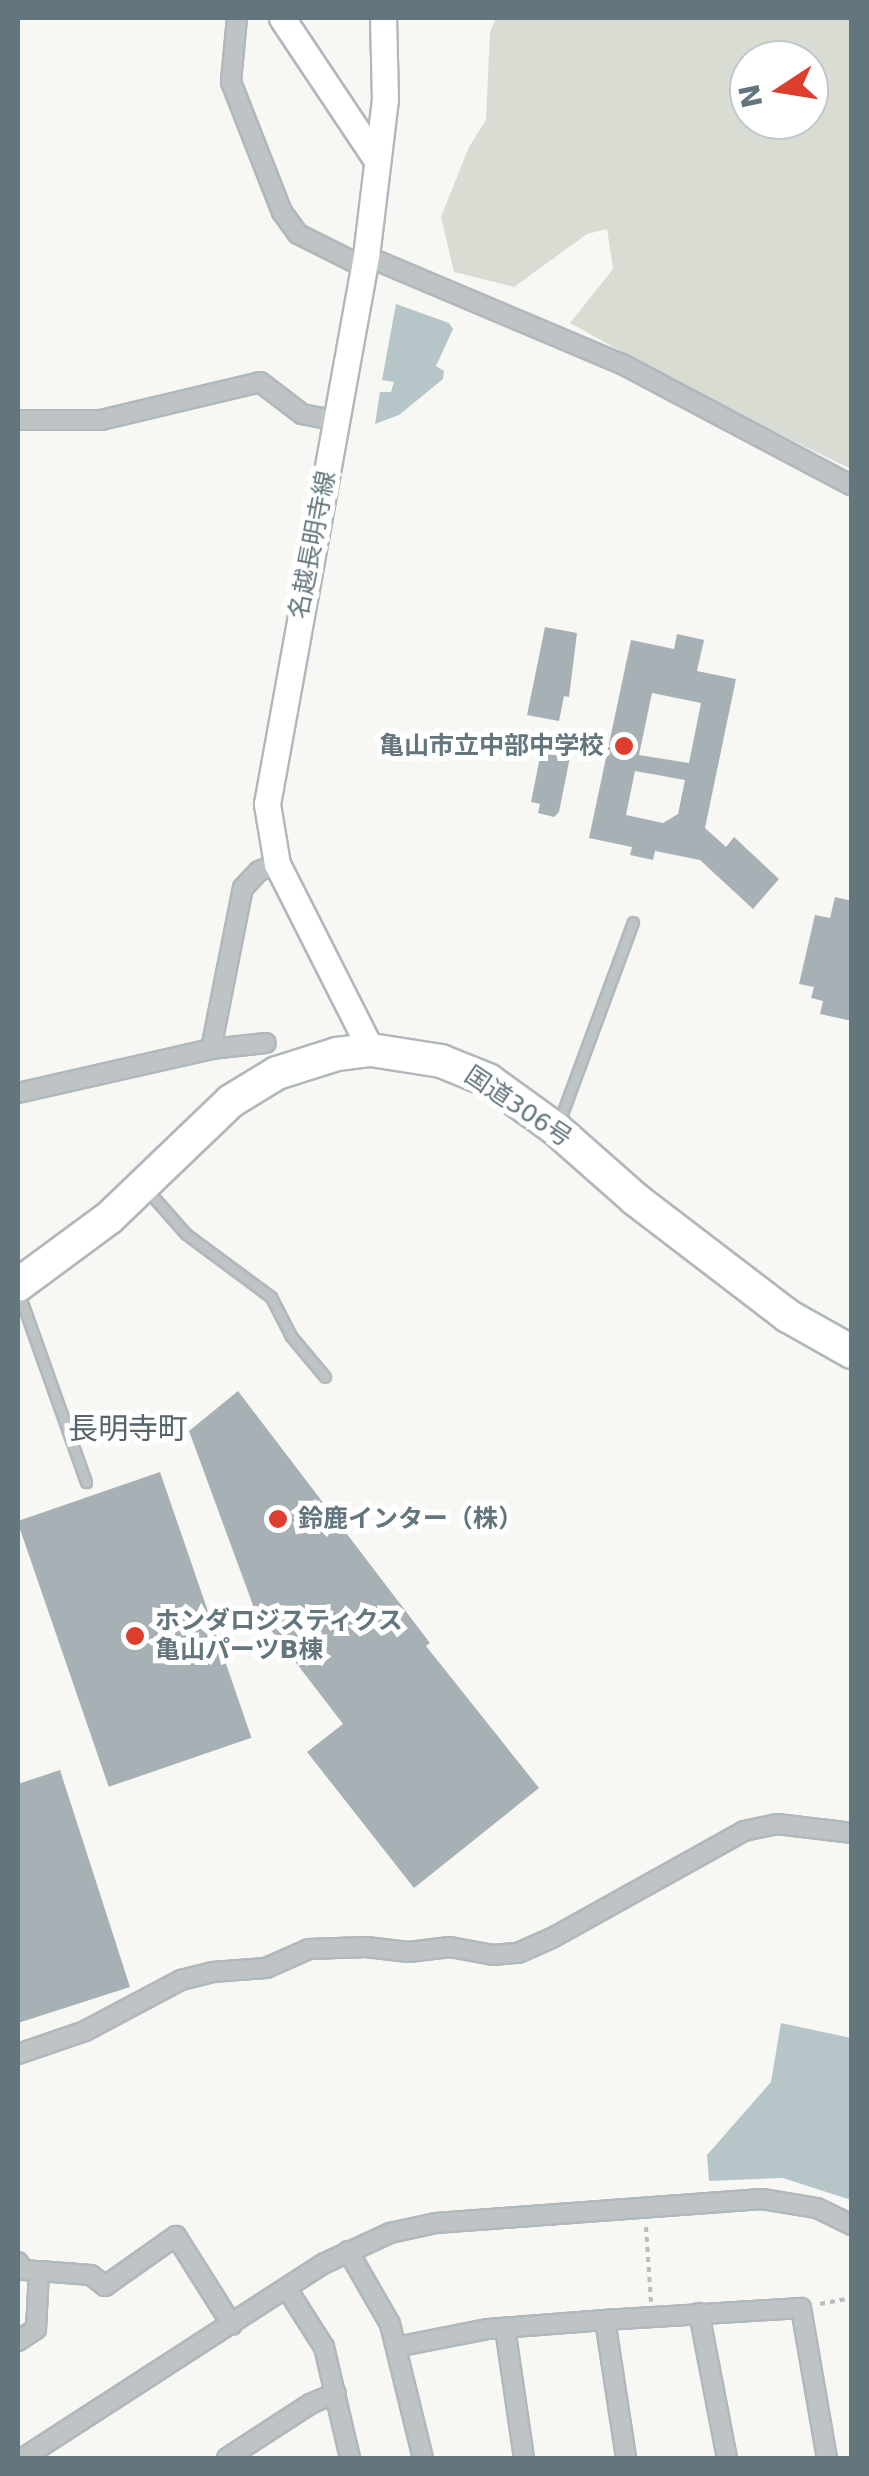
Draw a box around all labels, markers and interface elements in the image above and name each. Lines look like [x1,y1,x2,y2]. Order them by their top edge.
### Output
north arrow [729,40,829,140]
text: N [733,81,770,111]
street label: 名越長明寺線 [284,469,342,621]
place label: 亀山市立中部中学校 [379,731,604,761]
marker: 亀山市立中部中学校 [613,735,635,757]
street label: 国道306号 [459,1060,577,1154]
district label: 長明寺町 [68,1411,188,1447]
place label: 鈴鹿インター（株） [298,1504,523,1534]
marker: 鈴鹿インター（株） [267,1508,289,1530]
place label: ホンダロジスティクス 亀山パーツB棟 [155,1607,405,1666]
marker: ホンダロジスティクス 亀山パーツB棟 [124,1625,146,1647]

